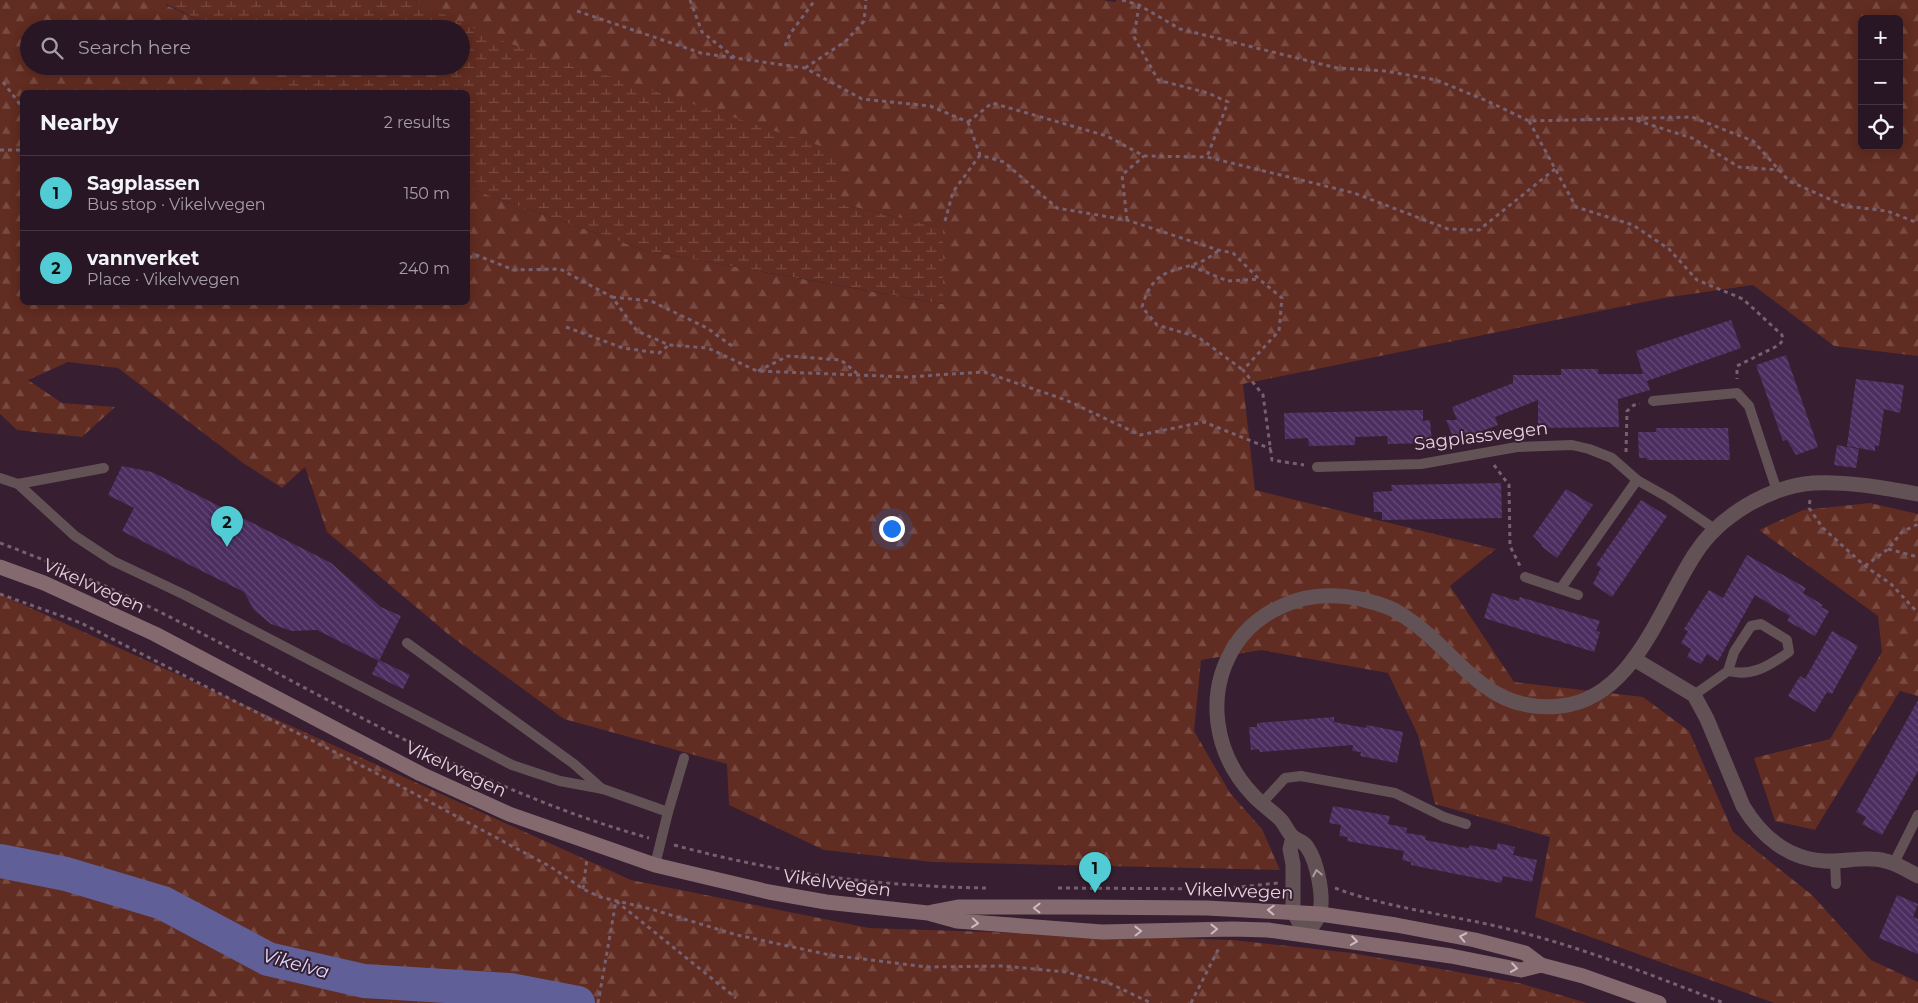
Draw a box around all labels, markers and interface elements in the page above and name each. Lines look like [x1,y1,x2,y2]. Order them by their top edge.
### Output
map controls [1858,15,1903,150]
button: + [1858,15,1903,60]
search box [20,20,470,75]
icon: search [38,34,66,62]
text: Search here [78,36,191,59]
button: − [1858,60,1903,105]
button: locate [1858,105,1903,150]
text: Nearby [40,110,119,135]
text: 2 results [384,113,450,132]
text: Sagplassen [87,172,200,195]
text: 1 [53,184,59,203]
text: 150 m [403,184,450,203]
text: Bus stop · Vikelvvegen [87,195,266,214]
text: vannverket [87,247,199,270]
text: 2 [51,259,61,278]
text: 240 m [399,259,450,278]
text: Place · Vikelvvegen [87,270,240,289]
street label: Sagplassvegen [1413,417,1549,455]
pin: 2 [211,506,243,547]
your location [879,516,905,542]
street label: Vikelvvegen [40,554,148,618]
street label: Vikelvvegen [402,736,510,802]
pin: 1 [1079,852,1111,893]
street label: Vikelvvegen [782,865,892,901]
one-way arrow [1313,868,1323,877]
street label: Vikelvvegen [1184,878,1294,904]
one-way arrow [1033,902,1041,913]
one-way arrow [1267,905,1275,915]
one-way arrow [972,917,980,928]
one-way arrow [1210,924,1218,935]
one-way arrow [1134,926,1142,936]
one-way arrow [1459,933,1468,943]
one-way arrow [1350,936,1359,946]
water label: Vikelva [260,944,332,983]
one-way arrow [1511,962,1519,973]

